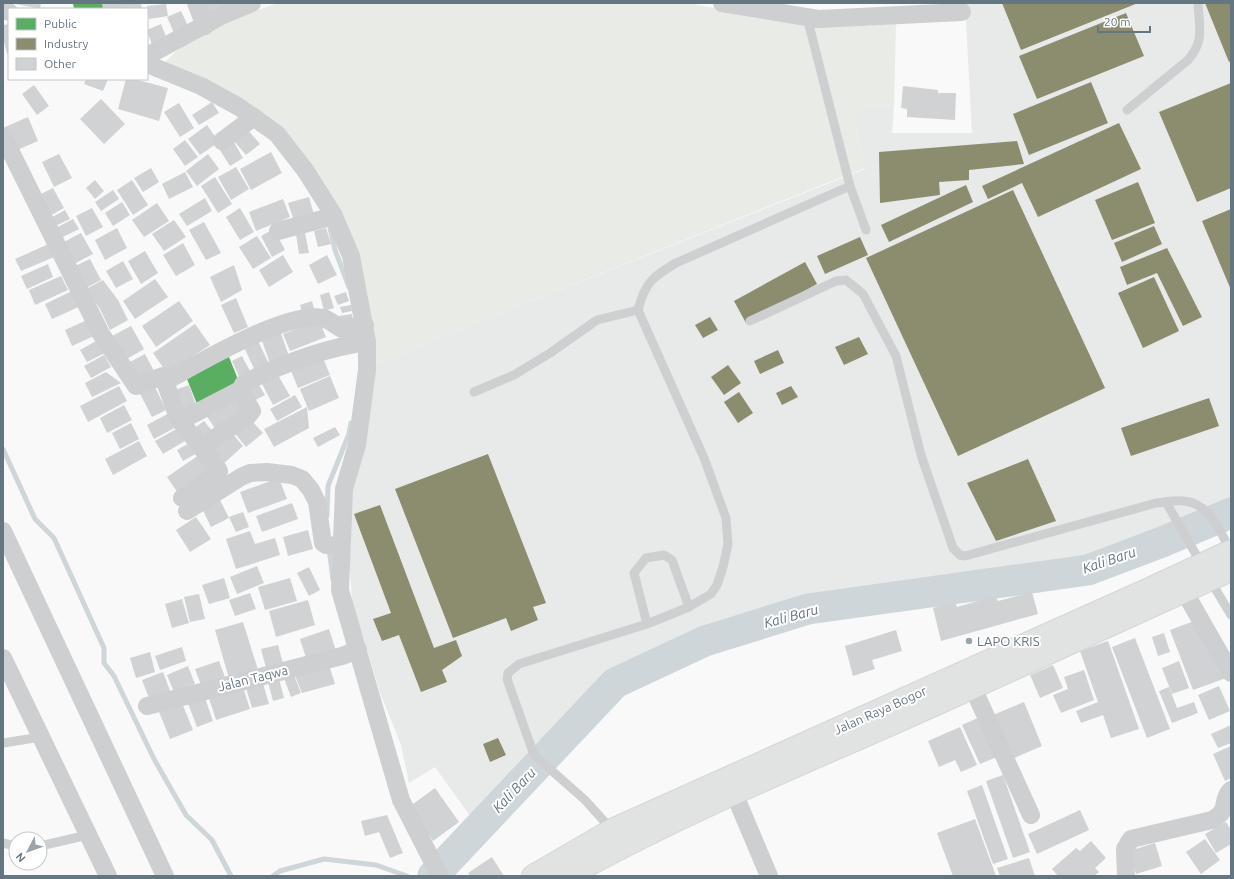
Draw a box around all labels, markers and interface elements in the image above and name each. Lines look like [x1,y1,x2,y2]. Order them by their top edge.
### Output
legend [8,8,148,80]
scale bar [1098,8,1150,34]
text: 20 m [1104,15,1131,28]
text: Public [44,17,77,30]
text: Industry [44,37,89,50]
text: Other [44,57,77,70]
water label: Kali Baru [1080,543,1138,577]
water label: Kali Baru [762,601,820,631]
place label: LAPO KRIS [977,634,1040,648]
marker: LAPO KRIS [964,636,974,646]
street label: Jalan Taqwa [217,663,289,693]
street label: Jalan Raya Bogor [831,683,929,737]
water label: Kali Baru [489,764,539,816]
north arrow [8,831,48,871]
text: N [13,851,28,865]

